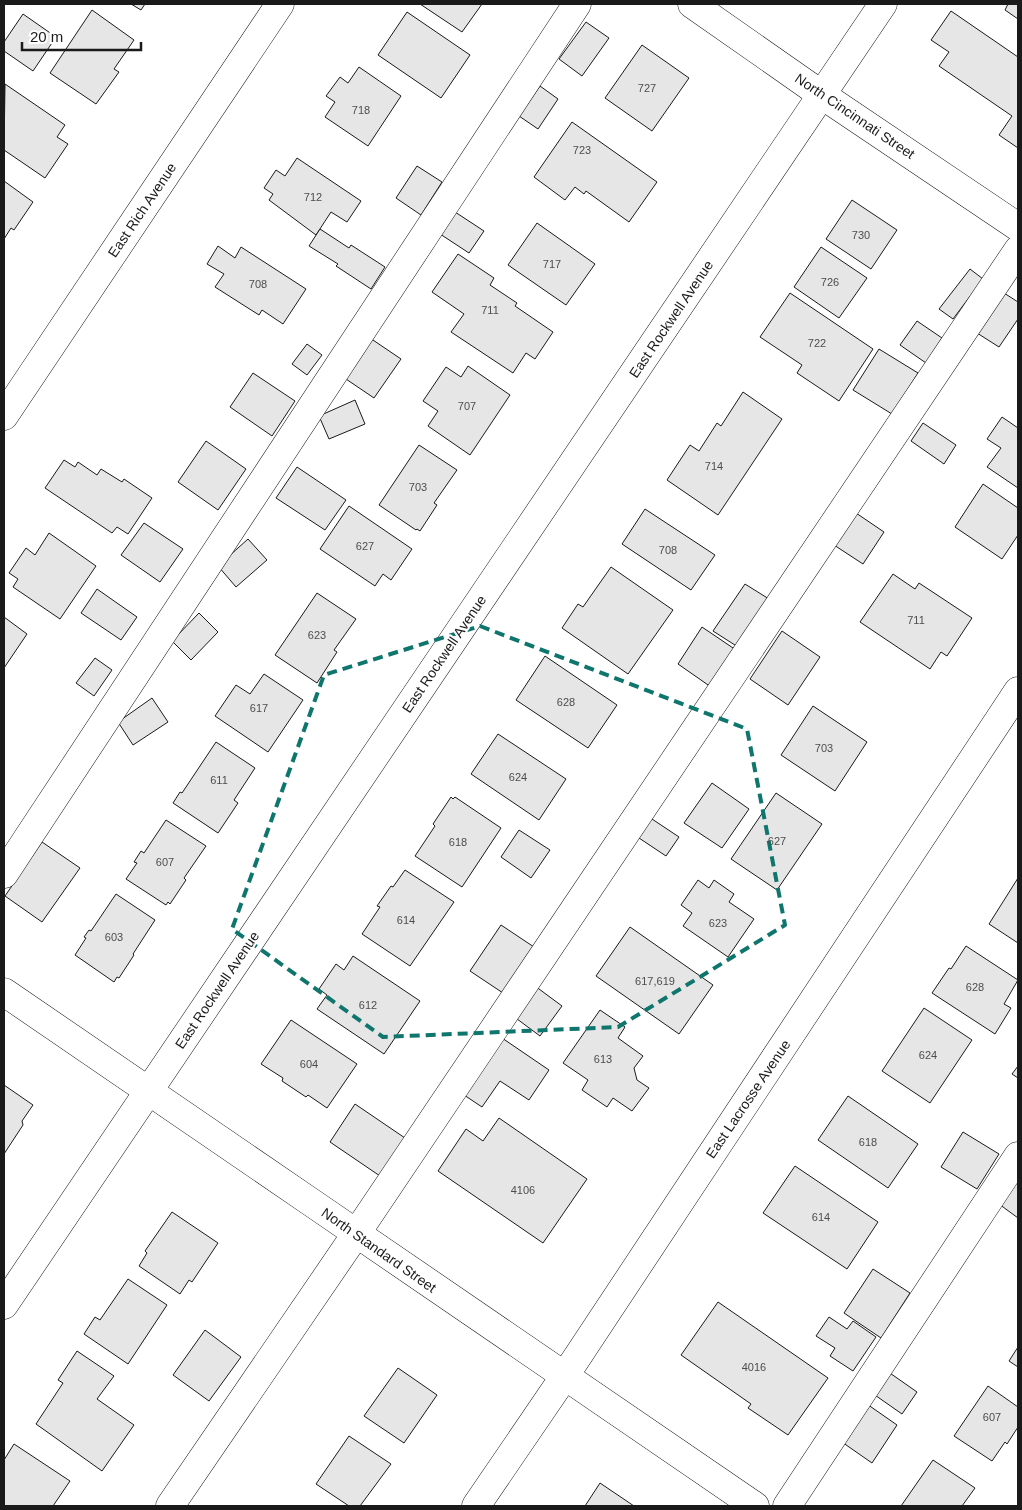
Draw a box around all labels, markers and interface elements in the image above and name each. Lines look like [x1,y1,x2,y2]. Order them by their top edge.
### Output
scale bar [22,20,141,52]
text: 20 m [30,28,63,45]
street label: North Cincinnati Street [792,70,918,162]
house number: 727 [638,82,656,94]
house number: 718 [352,104,370,116]
house number: 723 [573,144,591,156]
street label: East Rich Avenue [105,160,180,260]
house number: 712 [304,191,322,203]
house number: 730 [852,229,870,241]
street label: East Rockwell Avenue [626,257,716,381]
house number: 717 [543,258,561,270]
house number: 726 [821,276,839,288]
house number: 708 [249,278,267,290]
house number: 711 [481,304,499,316]
house number: 722 [808,337,826,349]
house number: 707 [458,400,476,412]
house number: 714 [705,460,723,472]
house number: 703 [409,481,427,493]
house number: 627 [356,540,374,552]
house number: 708 [659,544,677,556]
street label: East Rockwell Avenue [399,592,489,716]
house number: 711 [907,614,925,626]
house number: 623 [308,629,326,641]
house number: 628 [557,696,575,708]
house number: 617 [250,702,268,714]
house number: 703 [815,742,833,754]
house number: 624 [509,771,527,783]
house number: 611 [210,774,228,786]
house number: 627 [768,835,786,847]
house number: 618 [449,836,467,848]
house number: 607 [156,856,174,868]
house number: 614 [397,914,415,926]
house number: 623 [709,917,727,929]
street label: East Rockwell Avenue [172,928,262,1052]
house number: 603 [105,931,123,943]
house number: 617,619 [635,975,675,987]
house number: 628 [966,981,984,993]
house number: 612 [359,999,377,1011]
street label: East Lacrosse Avenue [702,1037,794,1161]
house number: 624 [919,1049,937,1061]
house number: 613 [594,1053,612,1065]
house number: 604 [300,1058,318,1070]
house number: 618 [859,1136,877,1148]
house number: 4106 [511,1184,535,1196]
street label: North Standard Street [319,1204,439,1296]
house number: 614 [812,1211,830,1223]
house number: 4016 [742,1361,766,1373]
house number: 607 [983,1411,1001,1423]

